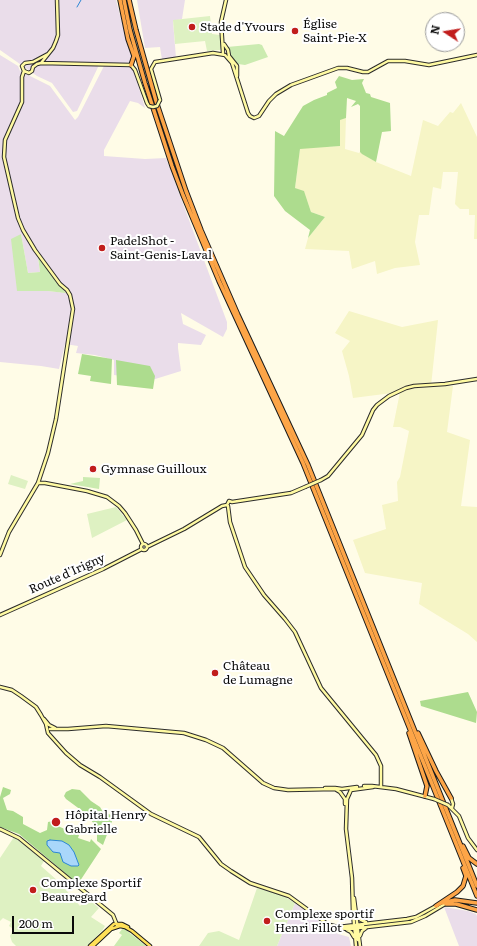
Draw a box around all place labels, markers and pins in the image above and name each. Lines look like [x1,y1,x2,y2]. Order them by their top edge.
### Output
place label: Église Saint-Pie-X [303,17,367,45]
place label: Stade d'Yvours [200,20,284,34]
marker: Stade d'Yvours [187,22,197,32]
marker: Église Saint-Pie-X [290,26,300,36]
place label: PadelShot - Saint-Genis-Laval [110,234,212,262]
marker: PadelShot - Saint-Genis-Laval [97,243,107,253]
place label: Gymnase Guilloux [101,462,207,476]
marker: Gymnase Guilloux [88,464,98,474]
place label: Château de Lumagne [223,659,293,687]
marker: Château de Lumagne [210,668,220,678]
place label: Hôpital Henry Gabrielle [65,808,147,836]
marker: Hôpital Henry Gabrielle [50,816,62,828]
place label: Complexe Sportif Beauregard [41,876,141,904]
marker: Complexe Sportif Beauregard [28,885,38,895]
place label: Complexe sportif Henri Fillot [275,907,373,935]
marker: Complexe sportif Henri Fillot [262,916,272,926]

